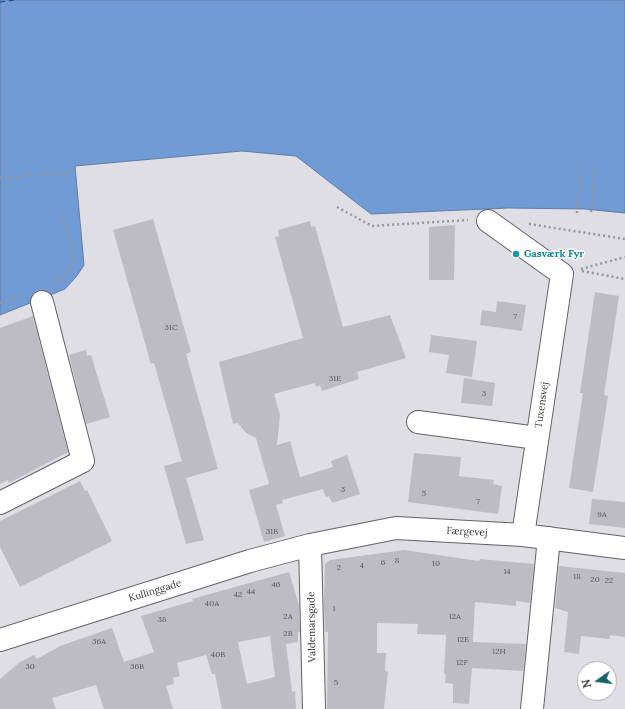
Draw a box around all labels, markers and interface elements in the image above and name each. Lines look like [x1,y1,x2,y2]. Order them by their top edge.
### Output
place label: Gasværk Fyr [524,248,584,260]
marker: Gasværk Fyr [511,249,521,259]
house number: 7 [513,312,517,322]
house number: 31C [165,323,177,333]
house number: 31E [329,374,341,384]
street label: Tuxensvej [533,381,551,429]
house number: 3 [482,389,486,399]
house number: 3 [341,485,345,495]
house number: 5 [422,489,426,499]
house number: 7 [476,497,480,507]
house number: 9A [597,510,607,520]
street label: Færgevej [446,525,488,539]
house number: 31B [266,527,278,537]
house number: 8 [395,556,399,566]
house number: 6 [381,558,385,568]
house number: 10 [432,559,440,569]
house number: 4 [360,561,364,571]
house number: 2 [337,563,341,573]
house number: 14 [503,567,511,577]
house number: 18 [573,572,581,582]
house number: 20 [590,575,600,585]
house number: 22 [605,576,613,586]
street label: Kullinggade [127,577,183,605]
house number: 46 [272,580,280,590]
house number: 44 [247,587,255,597]
house number: 42 [234,590,242,600]
street label: Valdemarsgade [305,592,319,662]
house number: 40A [205,599,219,609]
house number: 1 [333,604,335,614]
house number: 2A [283,612,293,622]
house number: 12A [449,612,461,622]
house number: 38 [158,615,166,625]
house number: 2B [283,629,293,639]
house number: 12E [457,635,469,645]
house number: 36A [92,637,106,647]
house number: 12H [492,647,506,657]
house number: 40B [211,650,225,660]
house number: 12F [456,658,468,668]
north arrow [577,661,617,701]
house number: 30 [25,662,35,672]
house number: 36B [130,662,144,672]
house number: 5 [334,678,338,688]
text: N [579,678,594,689]

